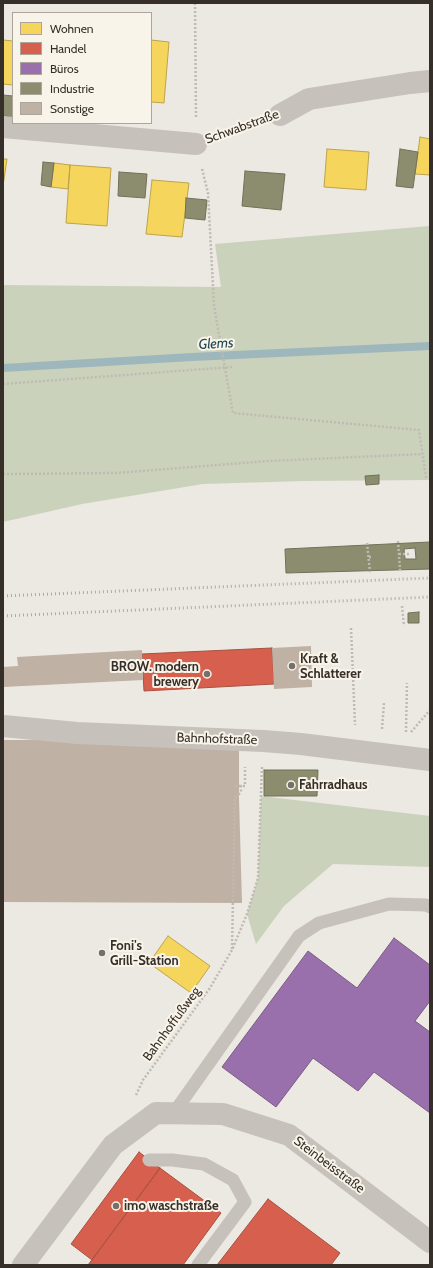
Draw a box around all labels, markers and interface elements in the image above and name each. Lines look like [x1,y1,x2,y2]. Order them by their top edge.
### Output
legend [12,12,152,124]
text: Wohnen [50,21,94,36]
text: Handel [50,41,86,56]
text: Büros [50,61,79,76]
text: Industrie [50,81,94,96]
text: Sonstige [50,101,94,116]
street label: Schwabstraße [203,106,281,148]
water label: Glems [198,335,234,353]
place label: Kraft & Schlatterer [300,651,361,682]
place label: BROW. modern brewery [111,659,199,690]
marker: Kraft & Schlatterer [287,661,297,671]
marker: BROW. modern brewery [202,669,212,679]
street label: Bahnhofstraße [176,730,258,748]
place label: Fahrradhaus [299,777,368,793]
marker: Fahrradhaus [286,780,296,790]
place label: Foni's Grill-Station [110,938,179,969]
marker: Foni's Grill-Station [97,948,107,958]
street label: Bahnhoffußweg [140,984,204,1064]
street label: Steinbeisstraße [291,1133,367,1197]
place label: imo waschstraße [124,1198,219,1214]
marker: imo waschstraße [111,1201,121,1211]

